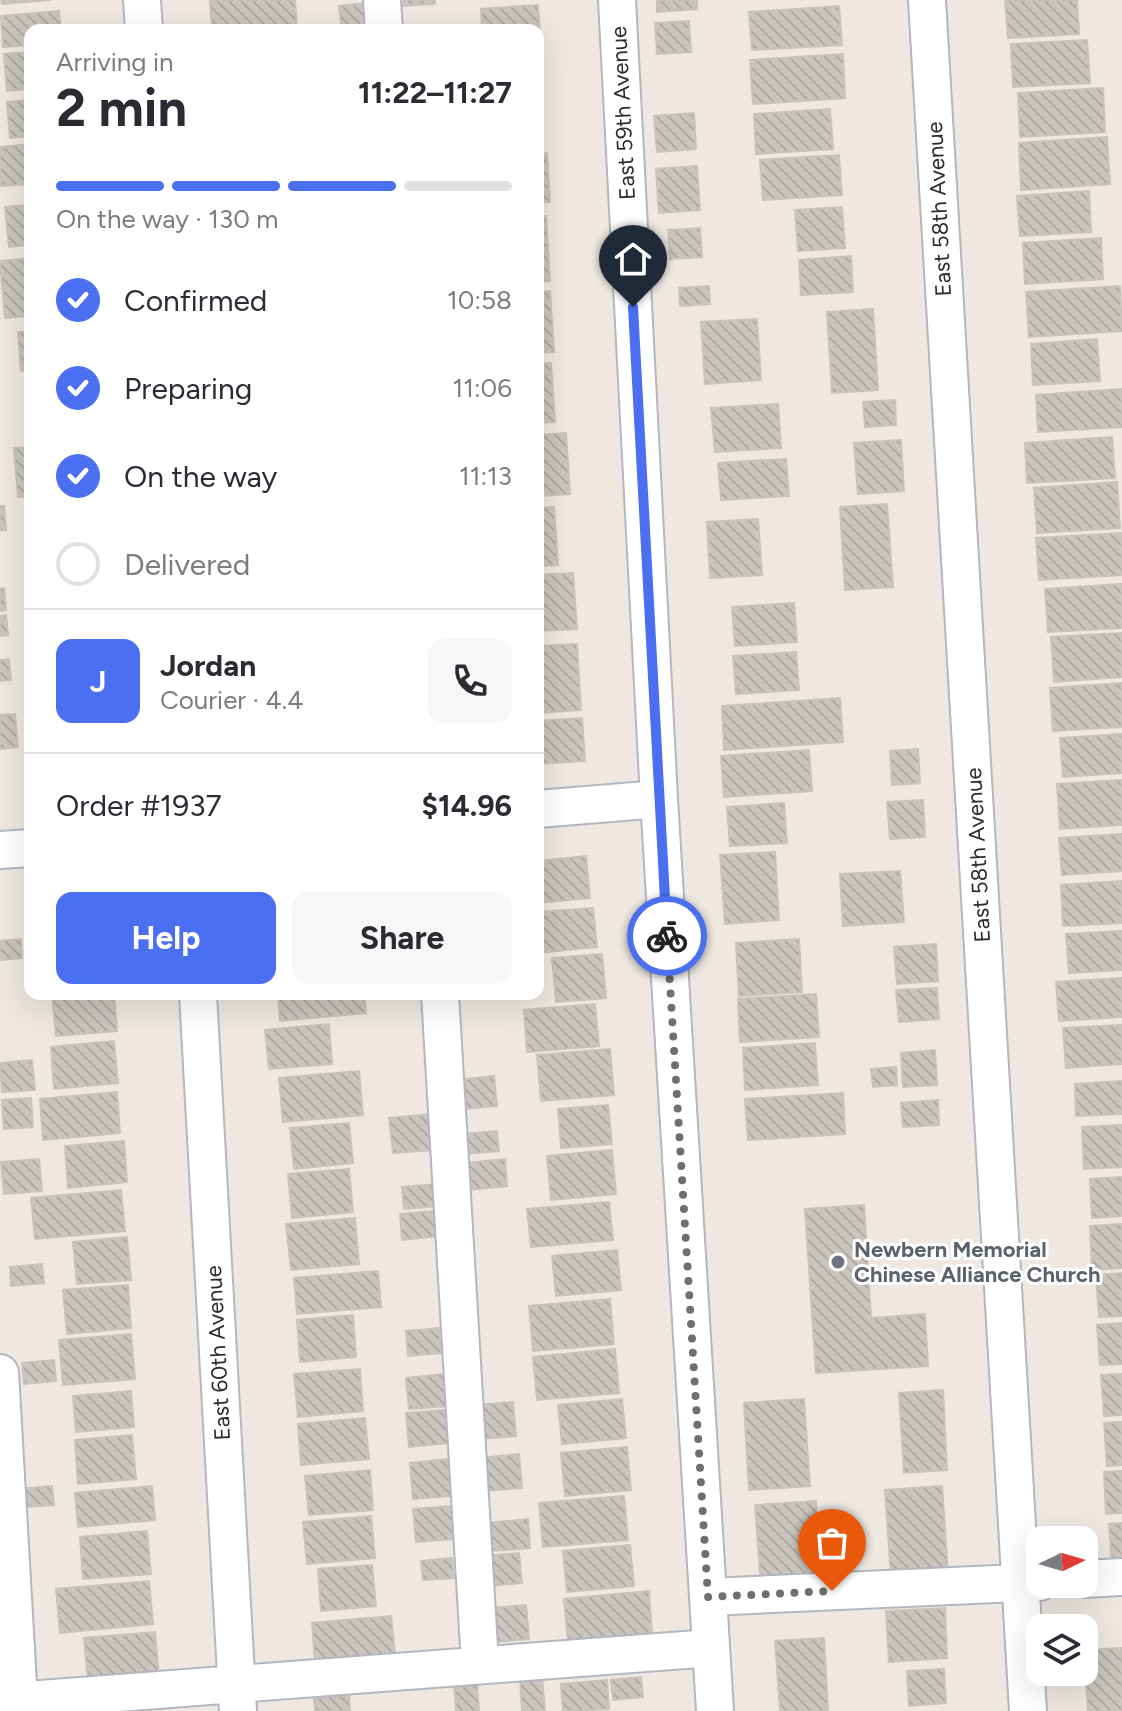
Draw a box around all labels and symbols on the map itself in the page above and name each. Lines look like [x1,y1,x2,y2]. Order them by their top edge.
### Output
street label: East 59th Avenue [605,26,641,200]
street label: East 58th Avenue [921,121,957,297]
pin [599,225,667,307]
street label: East 58th Avenue [960,767,996,943]
courier [627,896,707,976]
place label: Newbern Memorial Chinese Alliance Church [854,1236,1100,1288]
marker: Newbern Memorial Chinese Alliance Church [829,1253,847,1271]
street label: East 60th Avenue [200,1265,236,1441]
pin [798,1509,866,1591]
north arrow [1026,1526,1098,1598]

